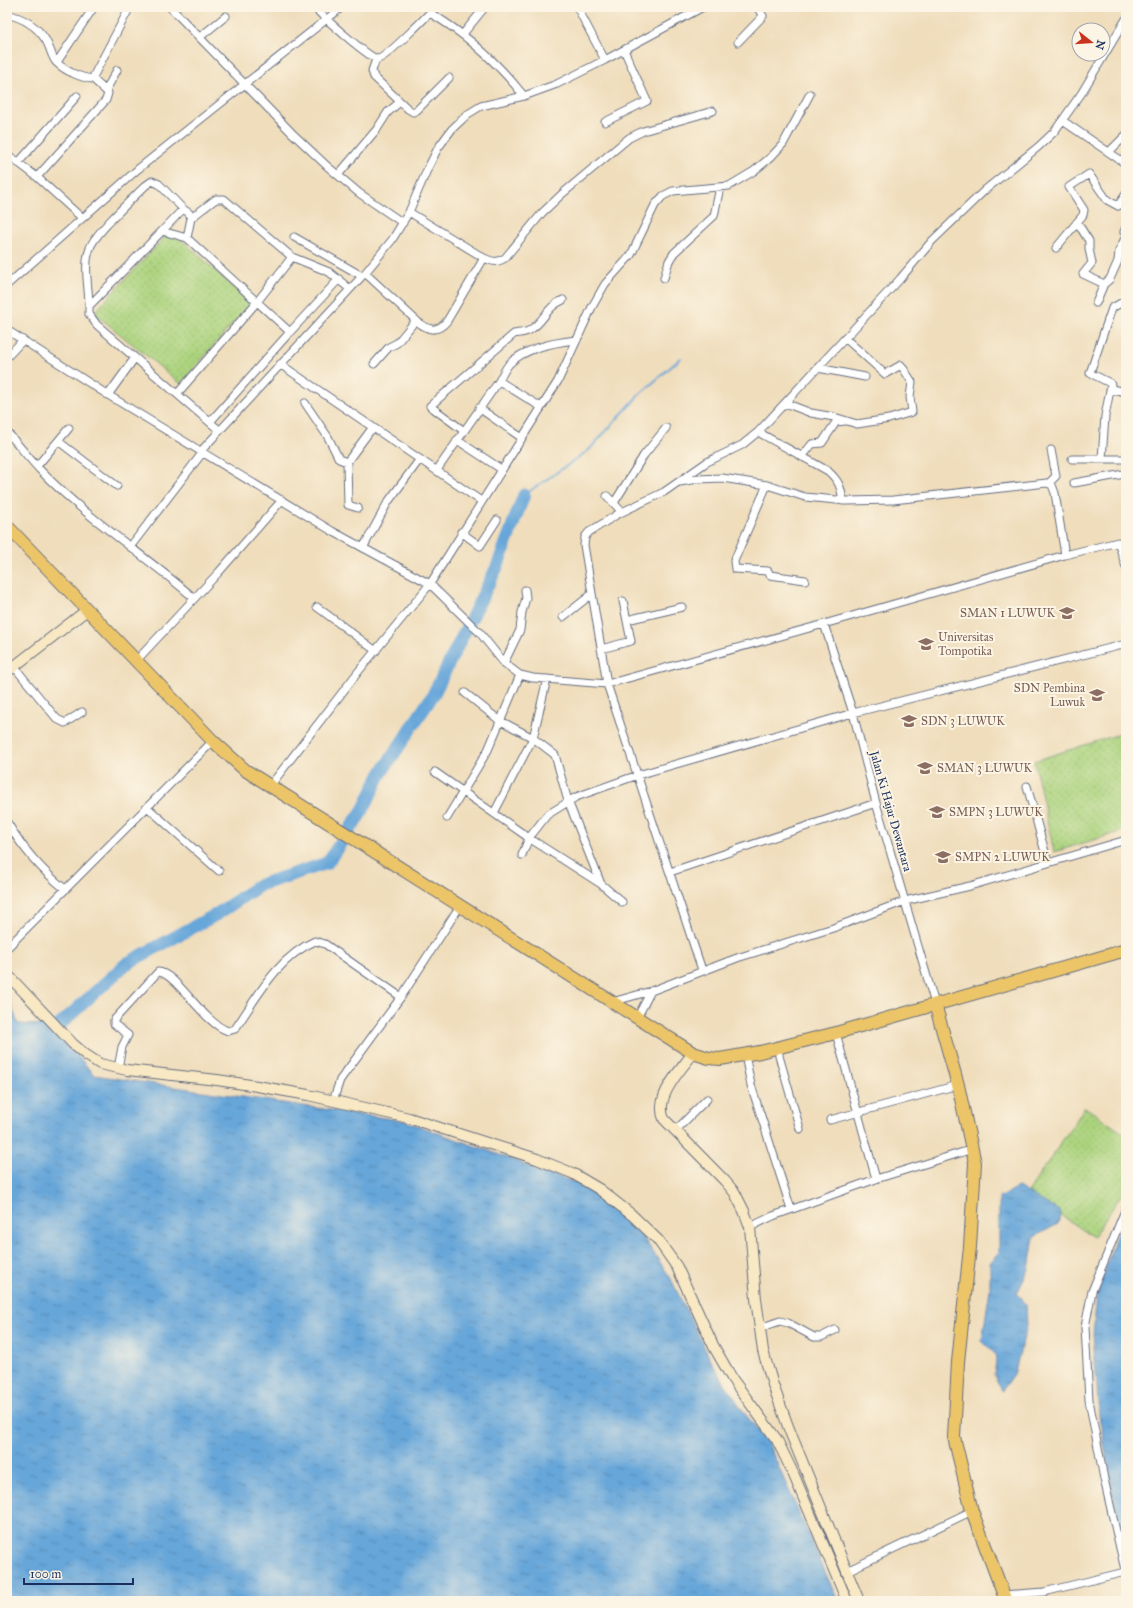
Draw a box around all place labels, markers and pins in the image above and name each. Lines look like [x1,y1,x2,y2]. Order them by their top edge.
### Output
school or university icon: SMAN 1 LUWUK [1058,604,1076,622]
place label: SMAN 1 LUWUK [960,606,1055,620]
place label: Universitas Tompotika [938,630,993,658]
school or university icon: Universitas Tompotika [917,635,935,653]
place label: SDN Pembina Luwuk [1014,681,1086,709]
school or university icon: SDN Pembina Luwuk [1088,686,1106,704]
school or university icon: SDN 3 LUWUK [900,712,918,730]
place label: SDN 3 LUWUK [921,714,1005,728]
school or university icon: SMAN 3 LUWUK [916,759,934,777]
place label: SMAN 3 LUWUK [937,761,1032,775]
school or university icon: SMPN 3 LUWUK [928,803,946,821]
place label: SMPN 3 LUWUK [949,805,1043,819]
school or university icon: SMPN 2 LUWUK [934,848,952,866]
place label: SMPN 2 LUWUK [955,850,1050,864]

